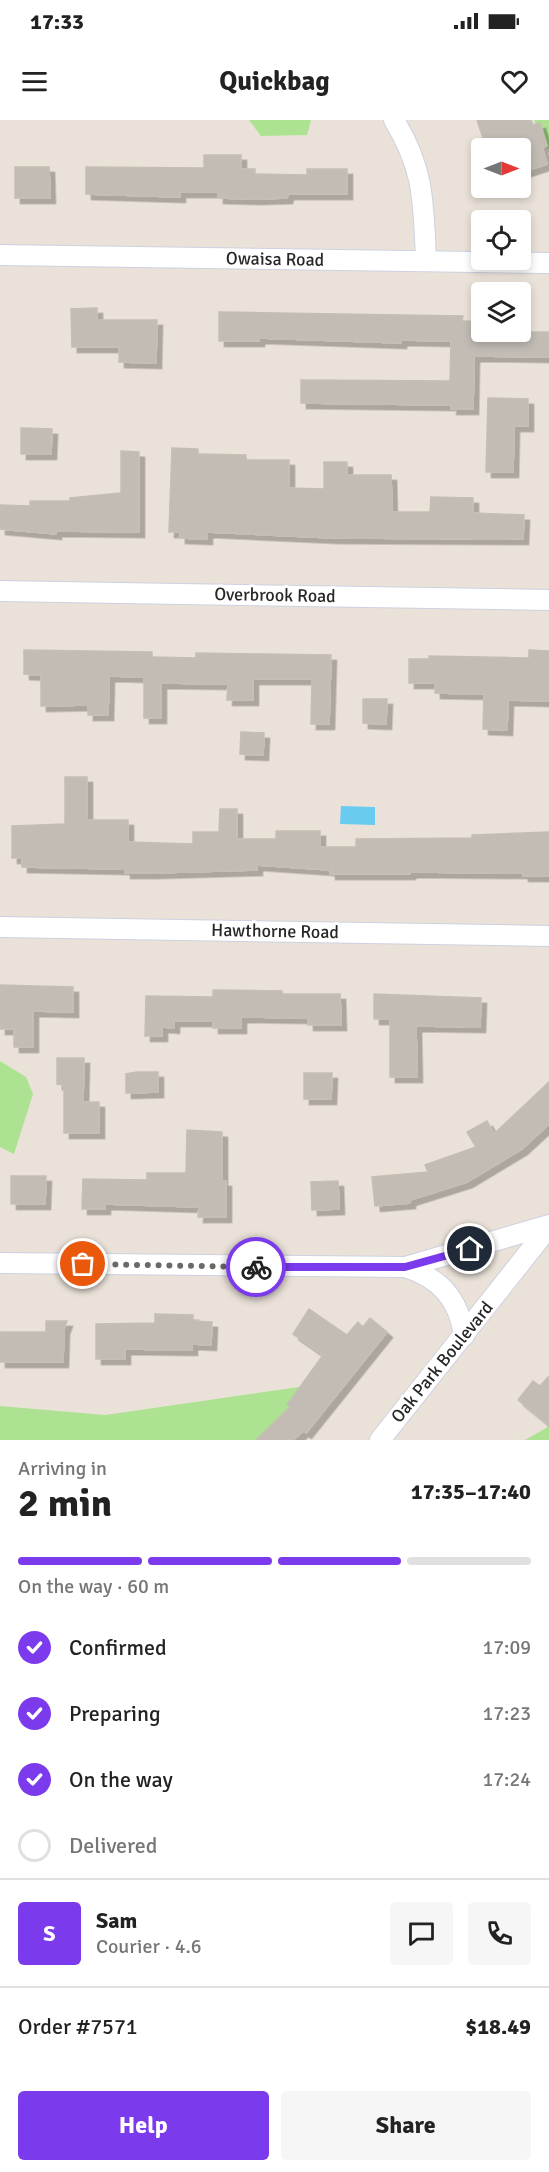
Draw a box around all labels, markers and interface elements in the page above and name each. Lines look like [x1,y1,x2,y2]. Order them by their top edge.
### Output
text: 17:33 [30,8,84,35]
icon: menu [18,65,51,98]
text: Quickbag [219,65,330,98]
icon: heart [498,65,531,98]
north arrow [471,138,531,198]
map controls [471,138,531,342]
button: locate [471,210,531,270]
street label: Owaisa Road [226,247,324,271]
button: layers [471,282,531,342]
street label: Overbrook Road [214,583,336,607]
street label: Hawthorne Road [211,919,339,943]
pin [444,1223,495,1274]
icon: home [453,1232,486,1265]
courier [226,1237,286,1297]
pin [57,1238,108,1289]
icon: bag [66,1247,99,1280]
icon: bike [240,1251,273,1284]
street label: Oak Park Boulevard [386,1297,498,1427]
text: Arriving in [18,1456,107,1481]
text: 17:35–17:40 [411,1478,531,1505]
text: 2 min [18,1479,112,1527]
text: On the way · 60 m [18,1574,169,1599]
icon: check [18,1631,51,1664]
text: Confirmed [69,1634,167,1661]
text: 17:09 [482,1635,531,1660]
icon: check [18,1697,51,1730]
text: Preparing [69,1700,161,1727]
text: 17:23 [482,1701,531,1726]
icon: check [18,1763,51,1796]
text: On the way [69,1766,173,1793]
text: 17:24 [482,1767,531,1792]
text: Delivered [69,1832,157,1859]
button: chat [390,1902,453,1965]
button: phone [468,1902,531,1965]
text: Sam [96,1907,137,1934]
text: S [43,1920,56,1947]
text: Courier · 4.6 [96,1934,202,1959]
text: Order #7571 [18,2013,138,2040]
text: $18.49 [465,2013,531,2040]
button: Help [18,2091,269,2160]
button: Share [281,2091,531,2160]

